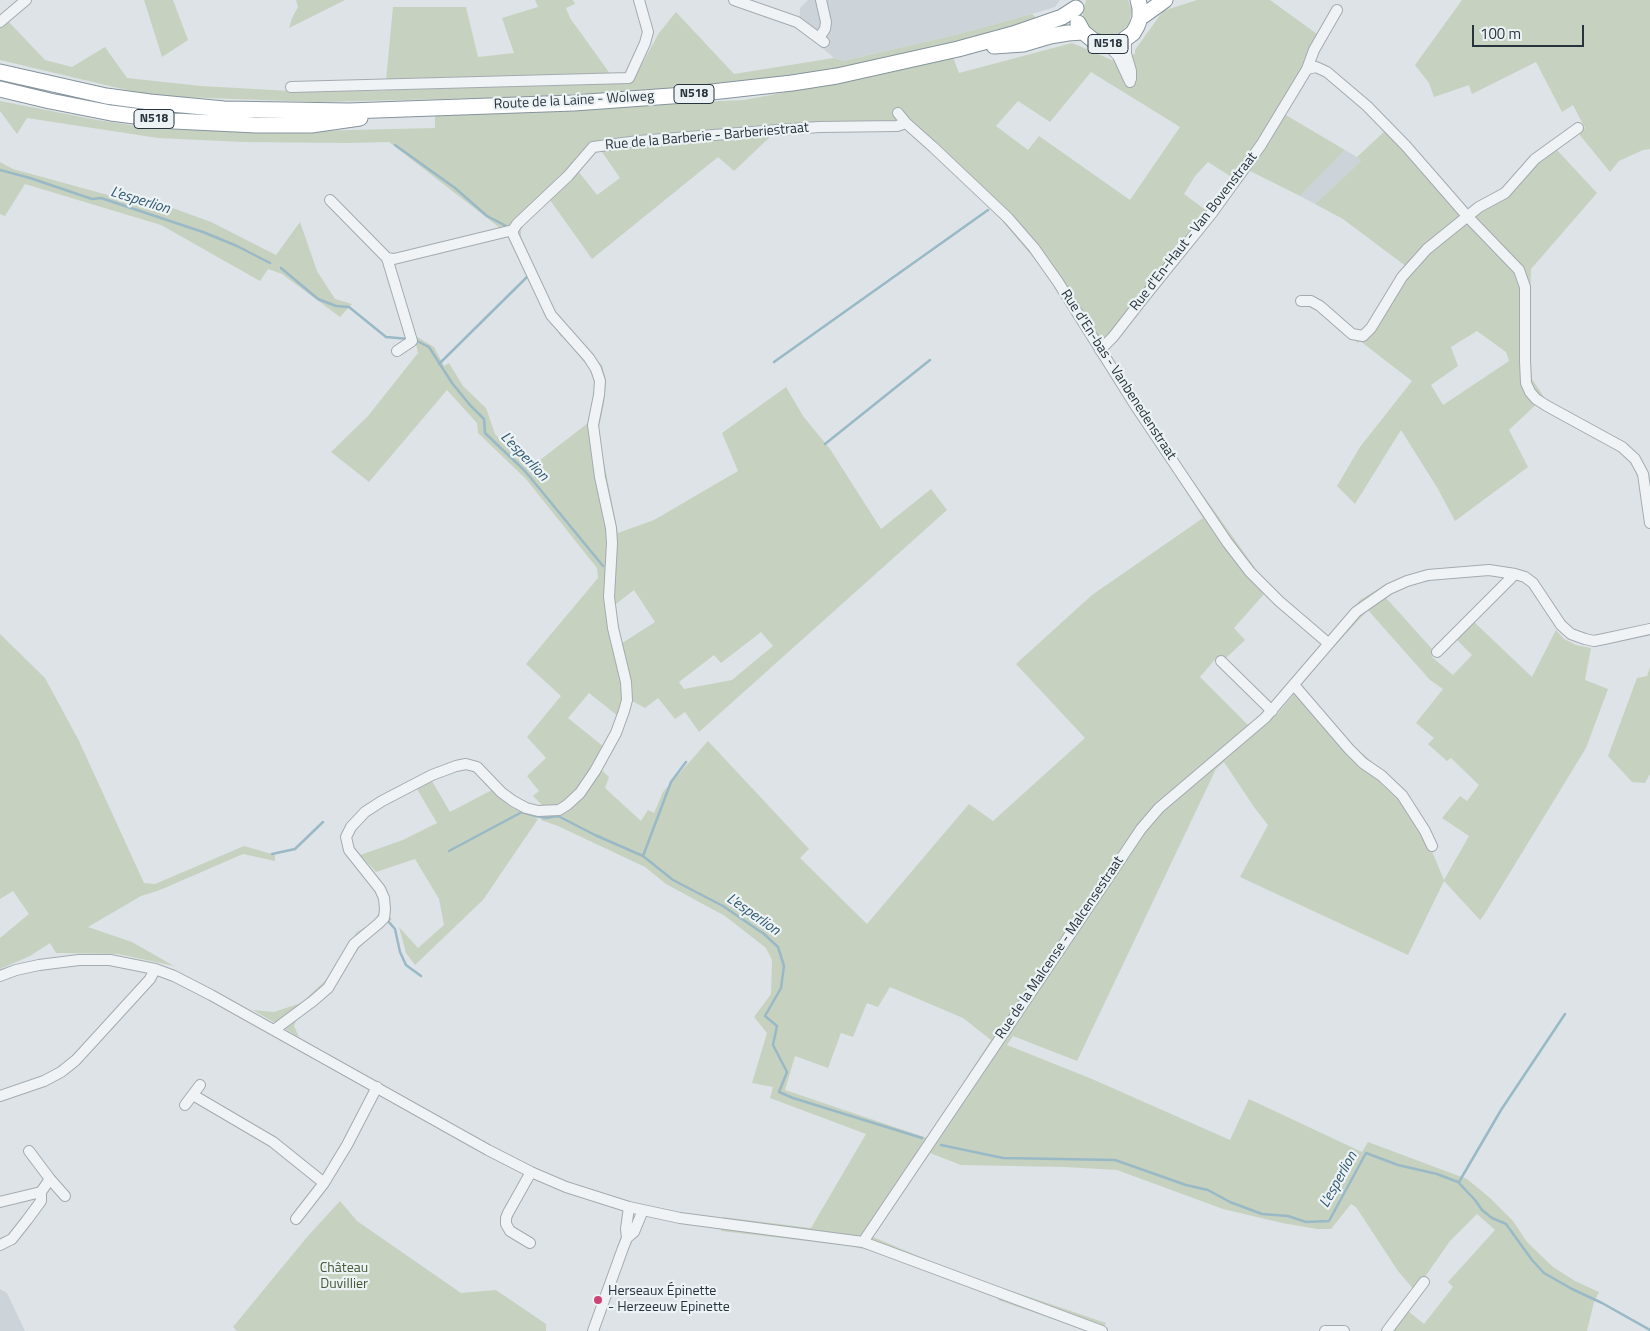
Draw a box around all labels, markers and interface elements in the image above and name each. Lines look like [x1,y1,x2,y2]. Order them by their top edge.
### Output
scale bar [1475,15,1588,47]
text: 100 m [1480,22,1521,45]
road number: N518 [1088,34,1128,54]
road number: N518 [674,85,714,104]
street label: Route de la Laine - Wolweg [493,88,655,114]
road number: N518 [134,110,174,128]
street label: Rue de la Barberie - Barberiestraat [604,120,810,154]
street label: Rue d'En-Haut - Van Bovenstraat [1127,149,1261,315]
water label: L'esperlion [108,183,172,219]
street label: Rue d'En-bas - Vanbenedenstraat [1057,287,1179,463]
water label: L'esperlion [496,429,552,485]
street label: Rue de la Malcense - Malcensestraat [992,853,1128,1043]
water label: L'esperlion [723,890,783,940]
water label: L'esperlion [1316,1149,1362,1211]
park label: Château Duvillier [320,1261,368,1294]
place label: Herseaux Épinette - Herzeeuw Epinette [608,1284,730,1316]
marker: Herseaux Épinette - Herzeeuw Epinette [592,1294,604,1306]

